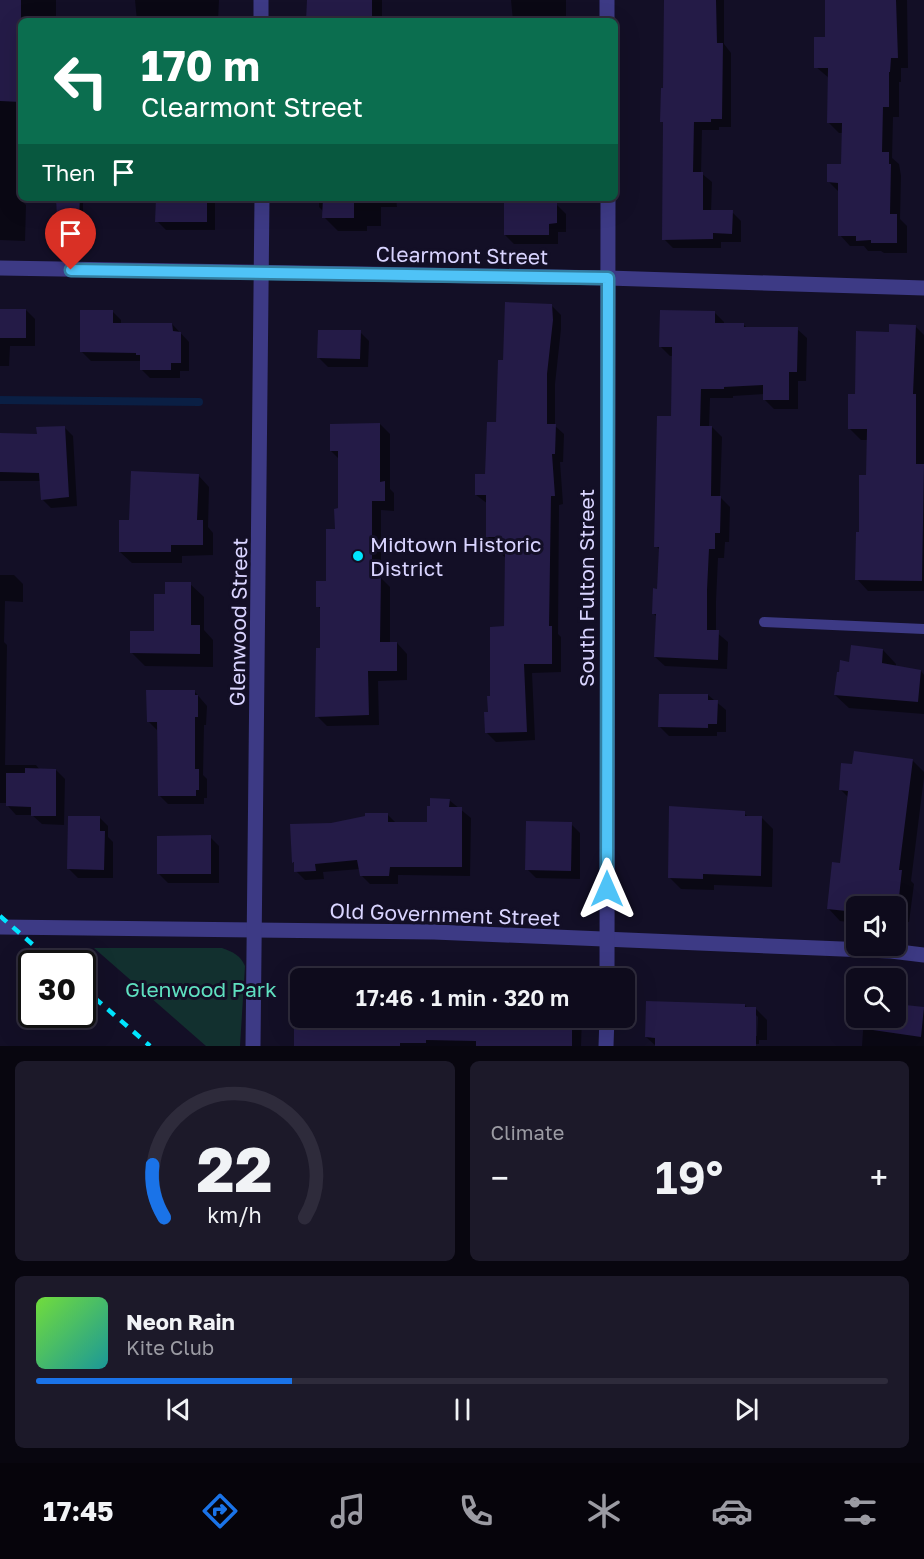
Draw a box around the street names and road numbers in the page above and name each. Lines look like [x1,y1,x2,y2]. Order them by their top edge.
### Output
street label: Clearmont Street [375,240,549,270]
street label: South Fulton Street [573,489,599,687]
street label: Glenwood Street [224,538,252,706]
street label: Old Government Street [329,897,561,931]

